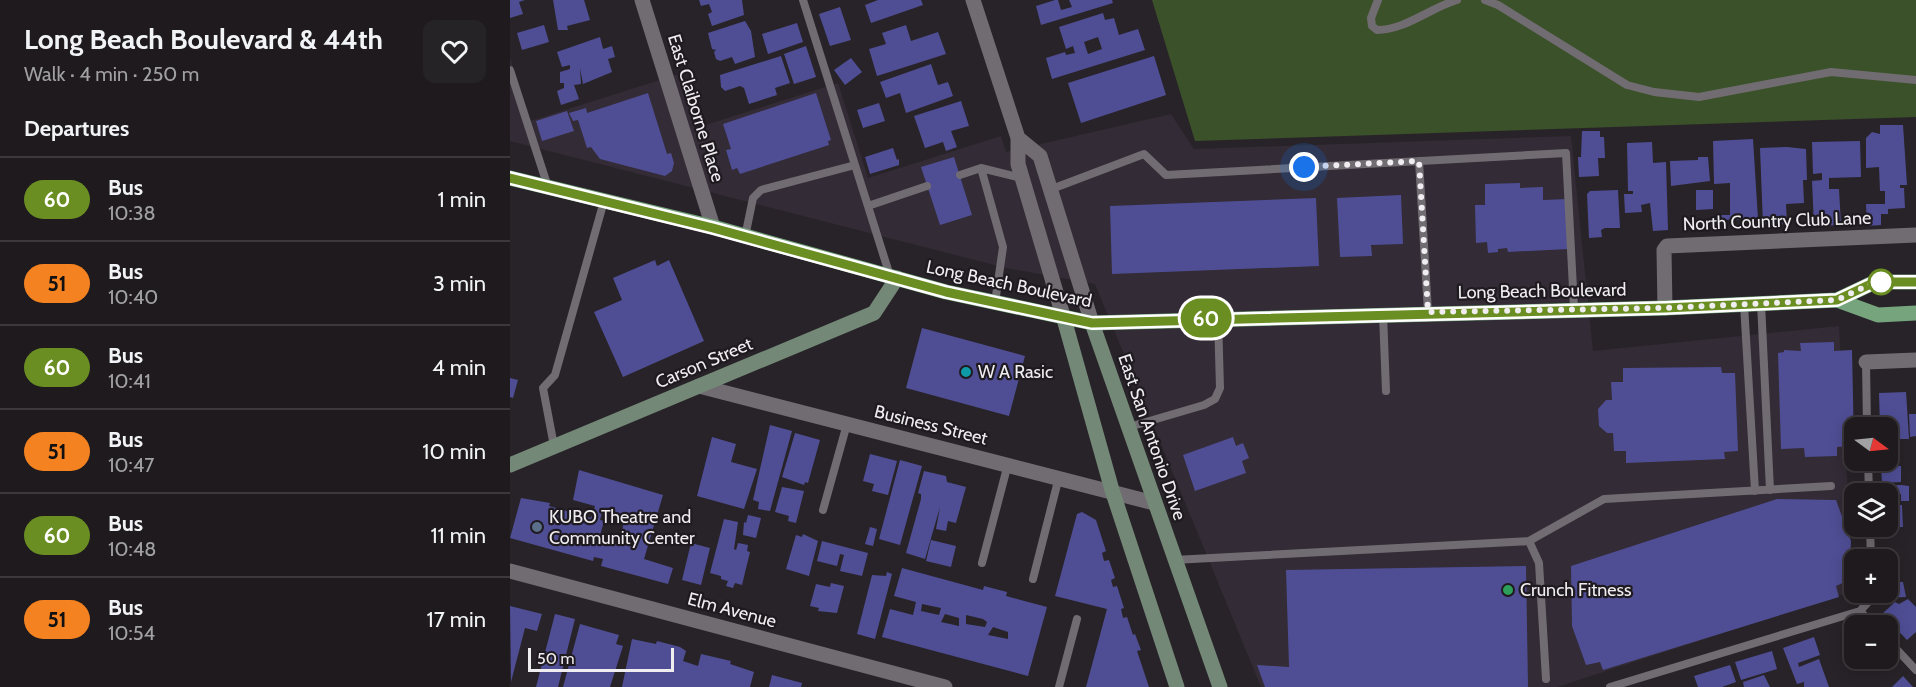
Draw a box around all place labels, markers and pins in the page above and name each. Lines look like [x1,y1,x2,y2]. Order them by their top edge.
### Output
unlabelled marker [1868,269,1894,295]
place label: W A Rasic [978,361,1053,383]
marker: W A Rasic [959,365,973,379]
place label: KUBO Theatre and Community Center [549,506,695,549]
marker: KUBO Theatre and Community Center [530,520,544,534]
place label: Crunch Fitness [1520,579,1631,601]
marker: Crunch Fitness [1501,583,1515,597]

